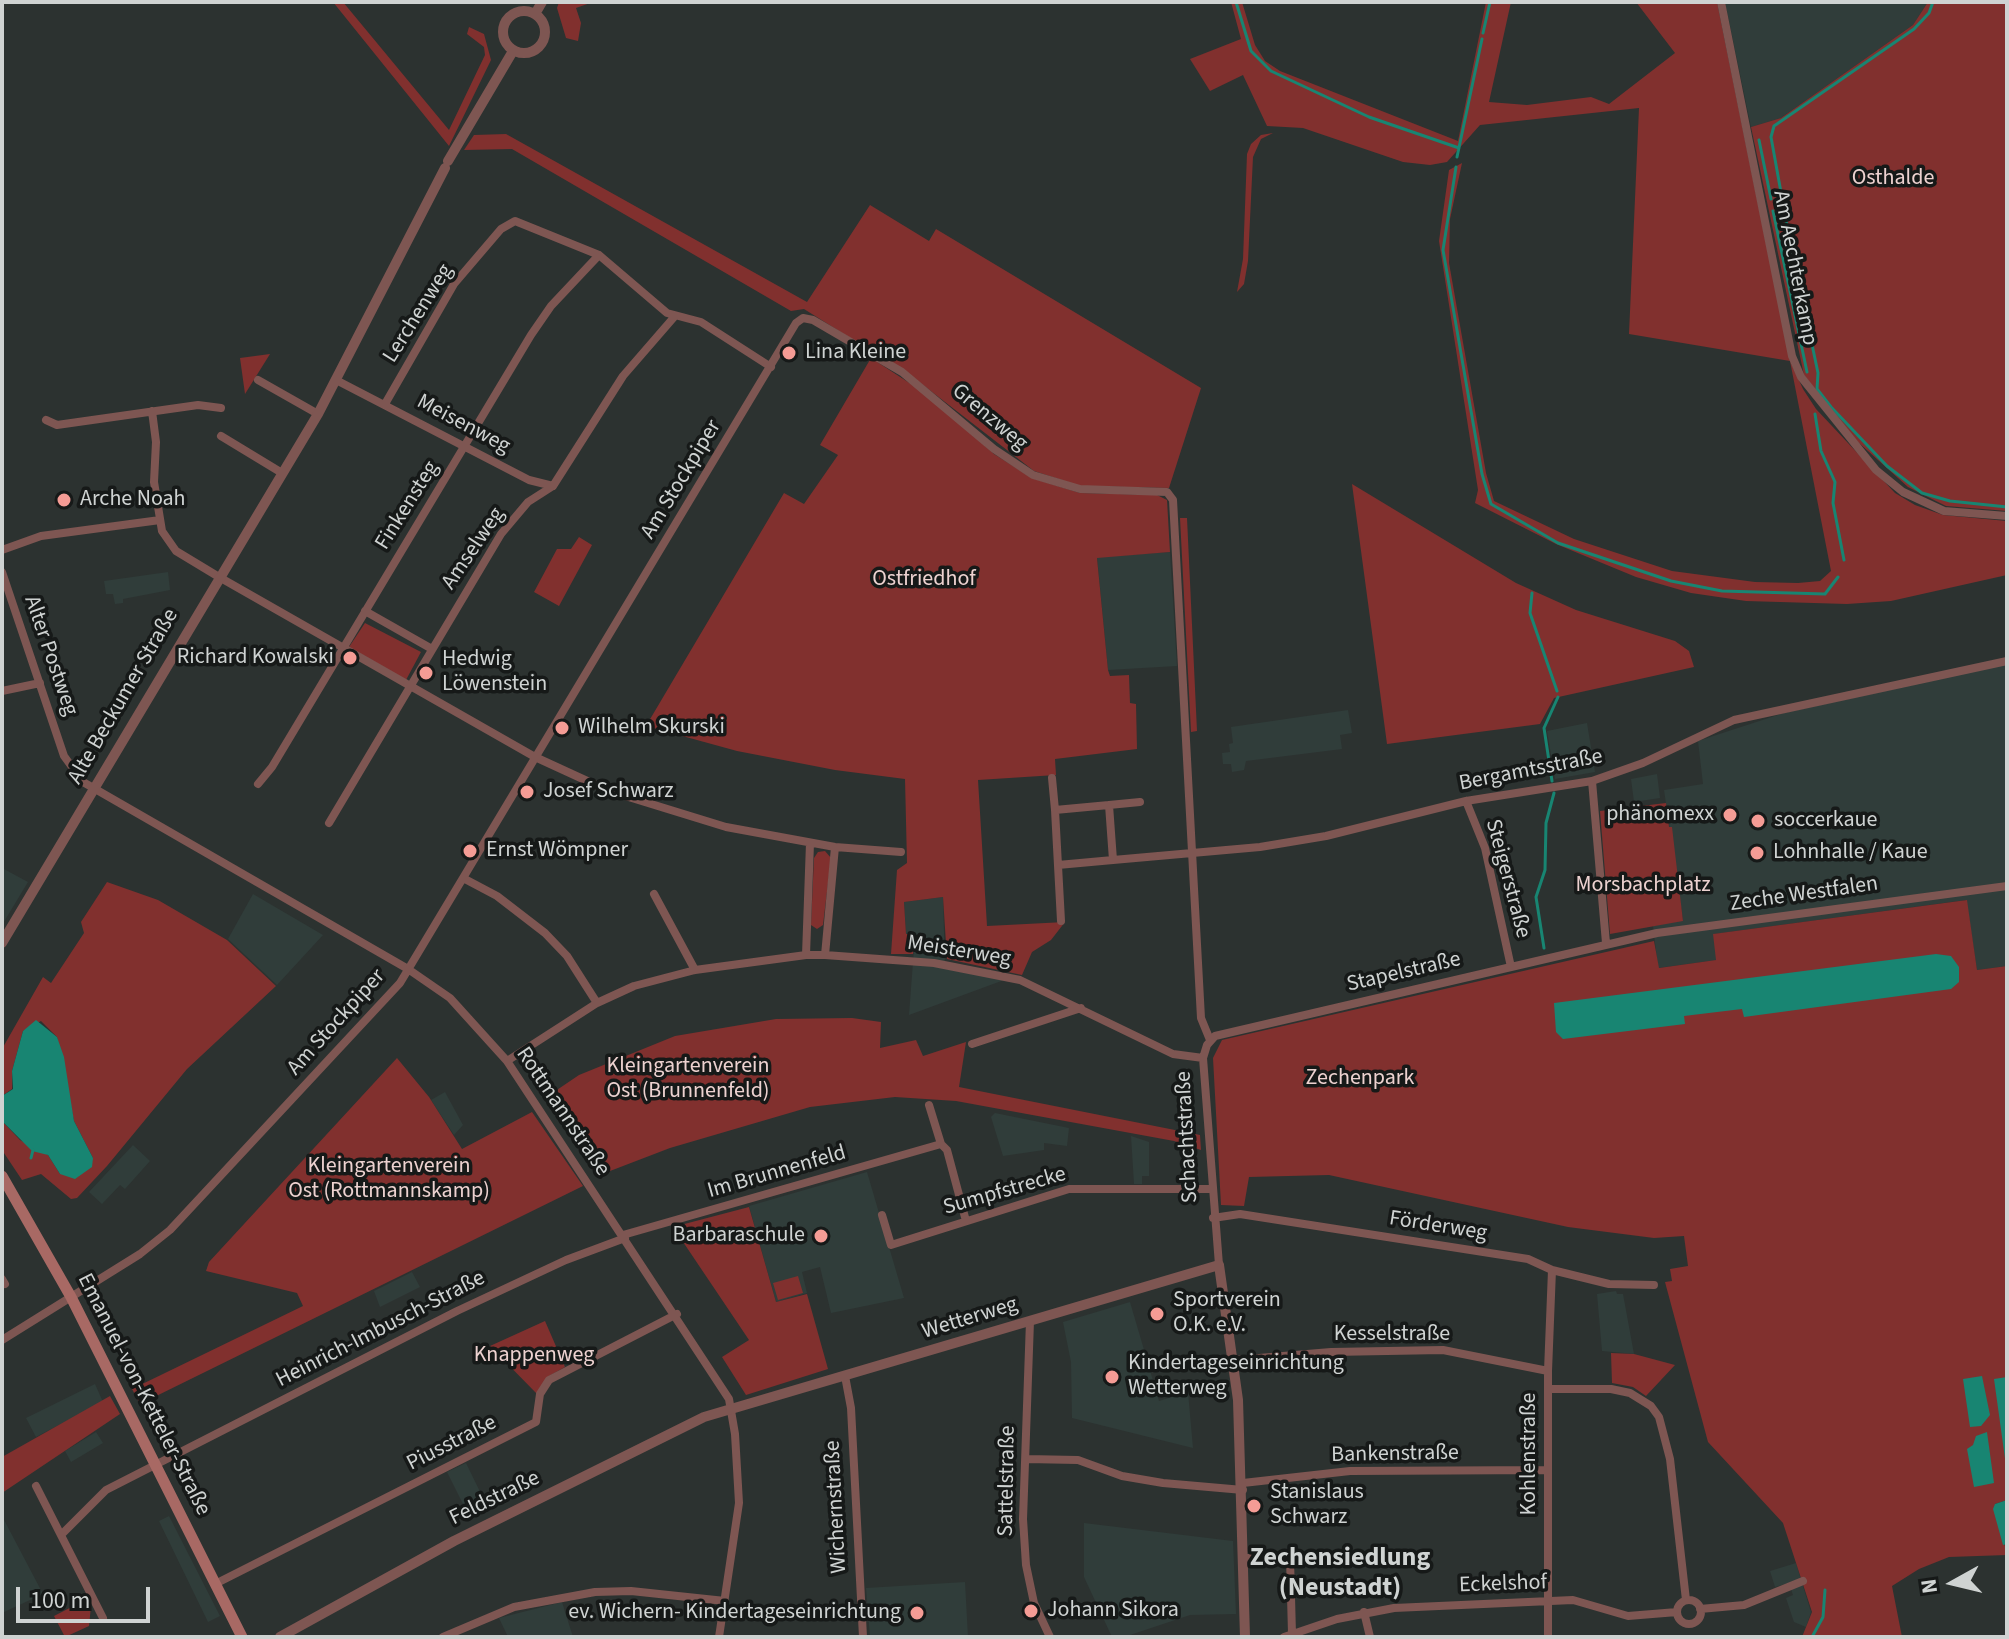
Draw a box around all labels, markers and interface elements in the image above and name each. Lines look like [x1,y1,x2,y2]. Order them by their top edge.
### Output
park label: Osthalde [1852,166,1934,192]
street label: Am Aechterkamp [1766,188,1822,348]
street label: Lerchenweg [378,260,460,368]
place label: Lina Kleine [805,340,906,366]
marker: Lina Kleine [780,344,798,362]
street label: Grenzweg [946,379,1032,457]
street label: Meisenweg [412,389,514,461]
street label: Am Stockpiper [636,416,728,544]
street label: Finkensteg [370,457,446,555]
place label: Arche Noah [80,487,186,513]
marker: Arche Noah [55,491,73,509]
street label: Amselweg [437,503,511,595]
park label: Ostfriedhof [872,567,976,593]
street label: Alter Postweg [17,593,83,719]
street label: Alte Beckumer Straße [63,605,185,789]
place label: Richard Kowalski [177,645,334,671]
place label: Hedwig Löwenstein [442,647,547,698]
marker: Richard Kowalski [341,649,359,667]
marker: Hedwig Löwenstein [417,664,435,682]
place label: Wilhelm Skurski [578,715,725,741]
marker: Wilhelm Skurski [553,719,571,737]
street label: Bergamtsstraße [1457,744,1605,798]
place label: Josef Schwarz [543,779,674,805]
marker: Josef Schwarz [518,783,536,801]
place label: phänomexx [1606,802,1714,828]
marker: phänomexx [1721,806,1739,824]
place label: soccerkaue [1774,808,1877,834]
marker: soccerkaue [1749,812,1767,830]
street label: Steigerstraße [1478,817,1536,941]
place label: Ernst Wömpner [486,838,628,864]
place label: Lohnhalle / Kaue [1773,840,1928,866]
marker: Ernst Wömpner [461,842,479,860]
marker: Lohnhalle / Kaue [1748,844,1766,862]
street label: Zeche Westfalen [1728,872,1880,918]
park label: Morsbachplatz [1575,873,1711,899]
street label: Meisterweg [905,931,1013,973]
street label: Stapelstraße [1345,947,1463,999]
street label: Am Stockpiper [282,964,392,1082]
street label: Rottmannstraße [509,1043,615,1181]
park label: Kleingartenverein Ost (Brunnenfeld) [606,1054,770,1106]
park label: Zechenpark [1306,1066,1414,1092]
street label: Schachtstraße [1171,1070,1205,1204]
street label: Im Brunnenfeld [705,1141,849,1205]
park label: Kleingartenverein Ost (Rottmannskamp) [288,1154,490,1206]
street label: Sumpfstrecke [941,1162,1069,1222]
street label: Förderweg [1387,1206,1489,1248]
place label: Barbaraschule [672,1223,805,1249]
marker: Barbaraschule [812,1227,830,1245]
street label: Heinrich-Imbusch-Straße [272,1266,490,1394]
street label: Emanuel-von-Ketteler-Straße [70,1270,216,1520]
place label: Sportverein O.K. e.V. [1173,1288,1281,1340]
street label: Wetterweg [919,1292,1021,1346]
marker: Sportverein O.K. e.V. [1148,1305,1166,1323]
street label: Kesselstraße [1334,1322,1450,1348]
park label: Knappenweg [474,1343,594,1369]
place label: Kindertageseinrichtung Wetterweg [1128,1351,1344,1402]
marker: Kindertageseinrichtung Wetterweg [1103,1368,1121,1386]
street label: Kohlenstraße [1517,1392,1543,1516]
street label: Piusstraße [403,1410,501,1478]
street label: Sattelstraße [994,1425,1022,1537]
street label: Wichernstraße [820,1440,854,1574]
street label: Bankenstraße [1331,1441,1459,1469]
street label: Feldstraße [445,1466,545,1532]
place label: Stanislaus Schwarz [1270,1480,1364,1532]
marker: Stanislaus Schwarz [1245,1497,1263,1515]
district label: Zechensiedlung (Neustadt) [1250,1543,1430,1604]
north arrow [1913,1543,1993,1623]
street label: Eckelshof [1459,1570,1547,1600]
scale bar [20,1571,154,1621]
text: N [1912,1577,1946,1596]
text: 100 m [30,1583,90,1618]
place label: Johann Sikora [1047,1598,1179,1624]
place label: ev. Wichern- Kindertageseinrichtung [568,1600,901,1626]
marker: Johann Sikora [1022,1602,1040,1620]
marker: ev. Wichern- Kindertageseinrichtung [908,1604,926,1622]

